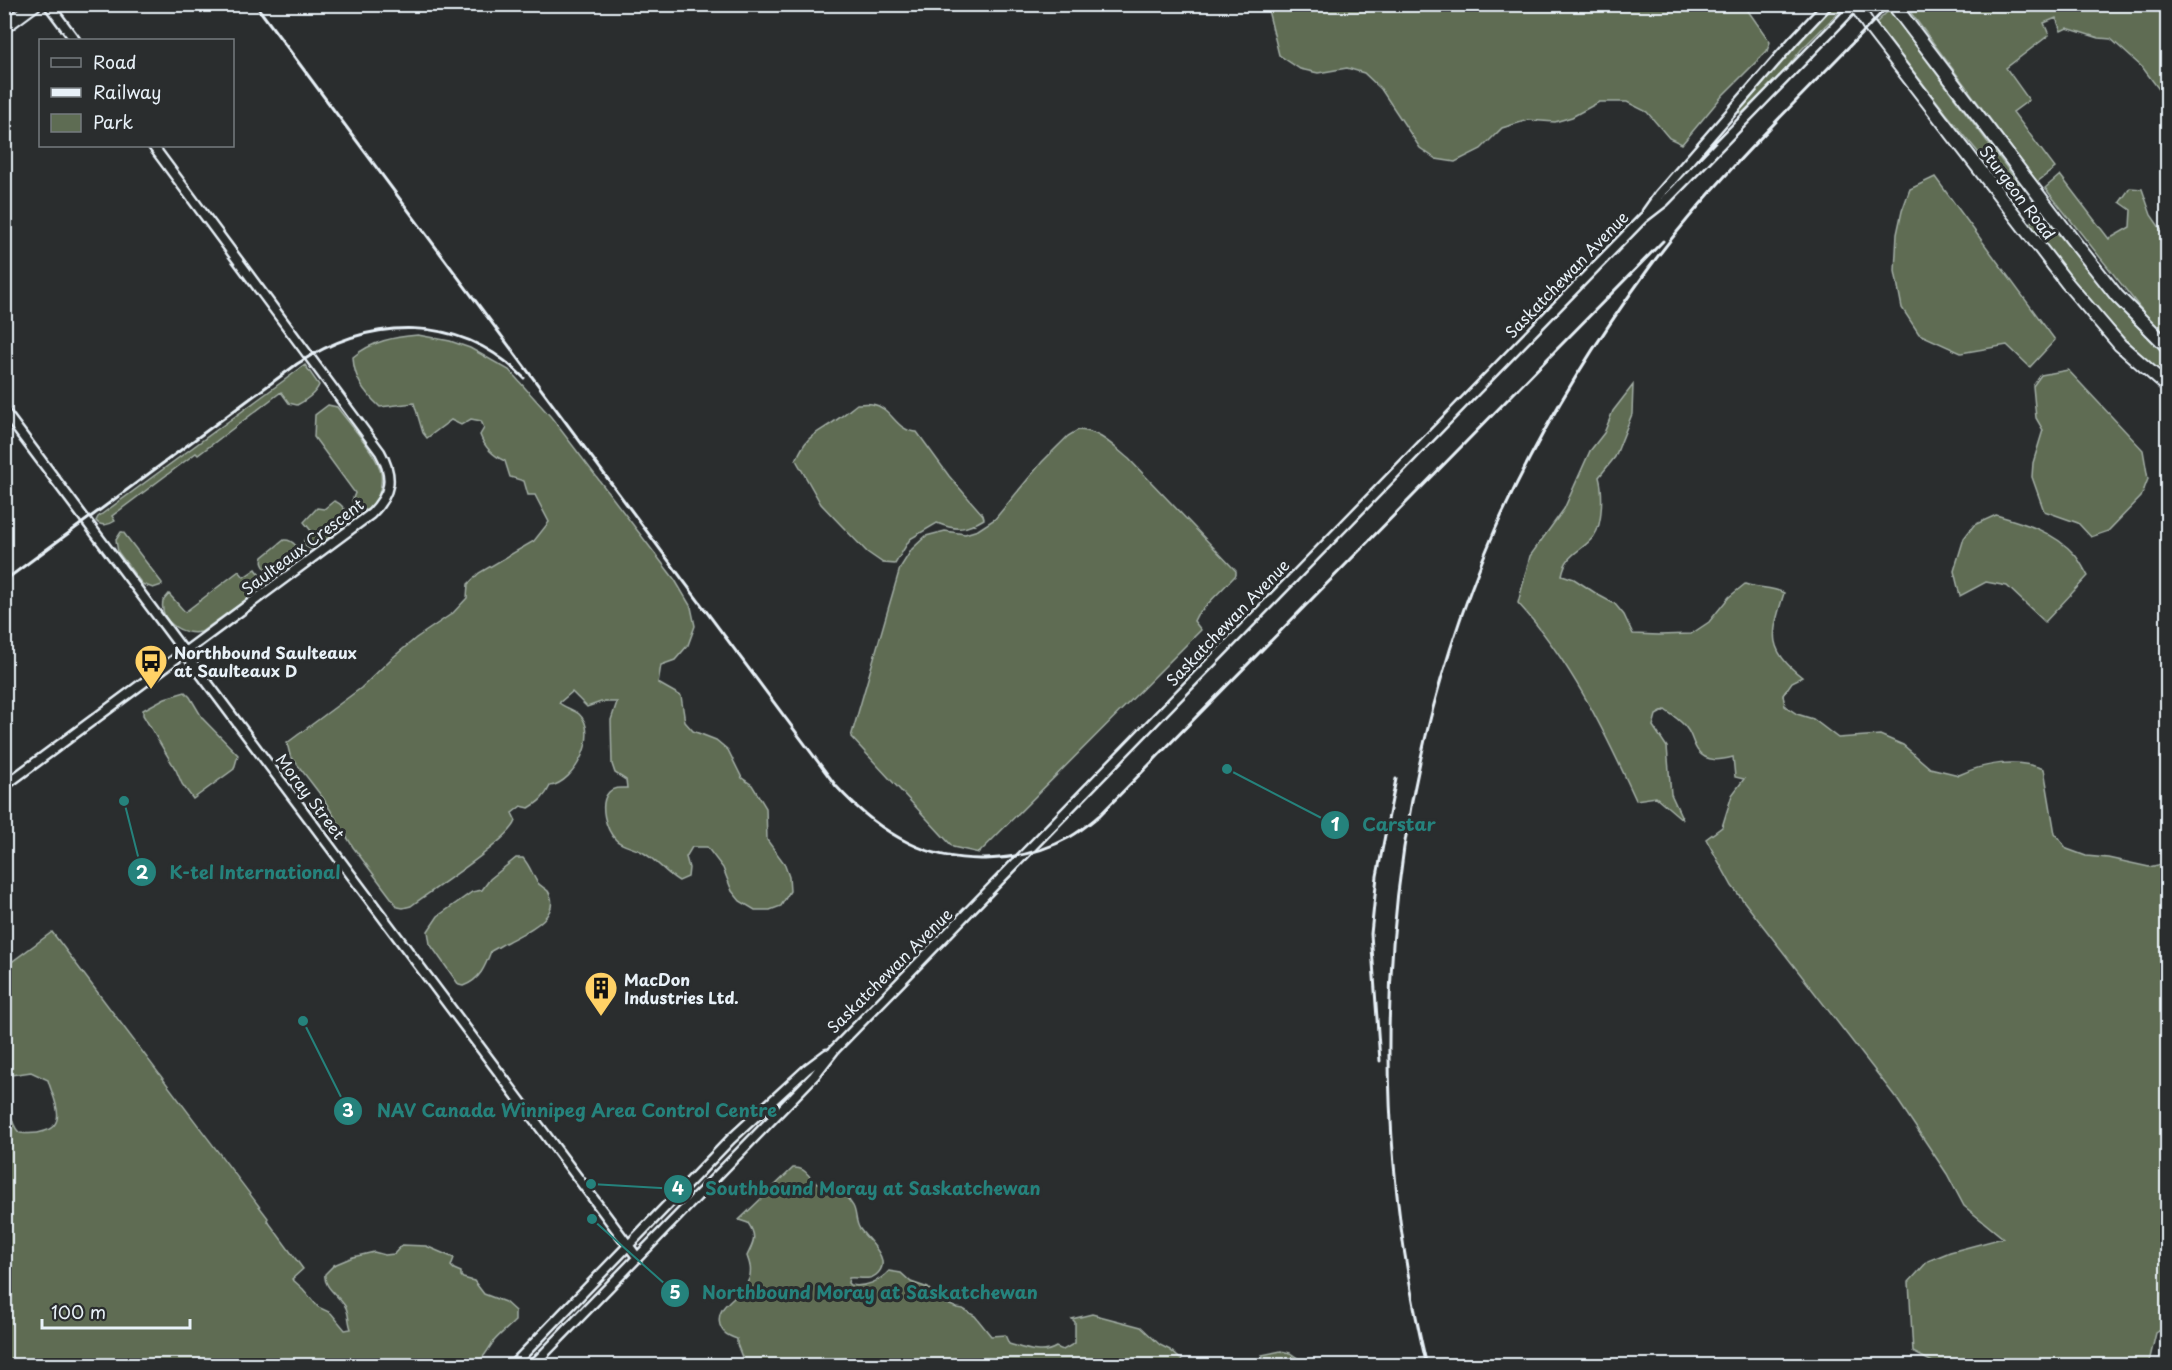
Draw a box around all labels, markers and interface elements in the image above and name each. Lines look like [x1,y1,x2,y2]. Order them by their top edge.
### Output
legend [39,39,234,147]
text: Road [93,48,137,75]
text: Railway [93,78,161,105]
text: Park [93,108,133,135]
street label: Sturgeon Road [1975,140,2061,244]
street label: Saskatchewan Avenue [1499,205,1633,343]
street label: Saulteaux Crescent [236,492,369,600]
street label: Saskatchewan Avenue [1160,553,1294,691]
place label: Northbound Saulteaux at Saulteaux D [174,640,357,682]
bus stop icon: Northbound Saulteaux at Saulteaux D [133,643,169,690]
street label: Moray Street [271,748,352,844]
callout: Carstar [1320,807,1448,843]
text: 1 [1331,810,1340,837]
text: Carstar [1362,810,1437,837]
callout: K-tel International [127,854,352,890]
text: 2 [136,858,149,885]
text: K-tel International [170,858,340,885]
street label: Saskatchewan Avenue [821,902,957,1038]
place label: MacDon Industries Ltd. [624,967,739,1009]
building icon: MacDon Industries Ltd. [583,970,619,1017]
callout: NAV Canada Winnipeg Area Control Centre [333,1093,790,1129]
text: 3 [342,1096,354,1123]
text: NAV Canada Winnipeg Area Control Centre [377,1096,777,1123]
callout: Southbound Moray at Saskatchewan [663,1171,1053,1207]
text: 4 [672,1174,684,1201]
text: Southbound Moray at Saskatchewan [705,1174,1041,1201]
callout: Northbound Moray at Saskatchewan [660,1275,1050,1311]
text: 5 [669,1278,681,1305]
text: Northbound Moray at Saskatchewan [702,1278,1038,1305]
scale bar [42,1292,190,1330]
text: 100 m [51,1298,106,1325]

